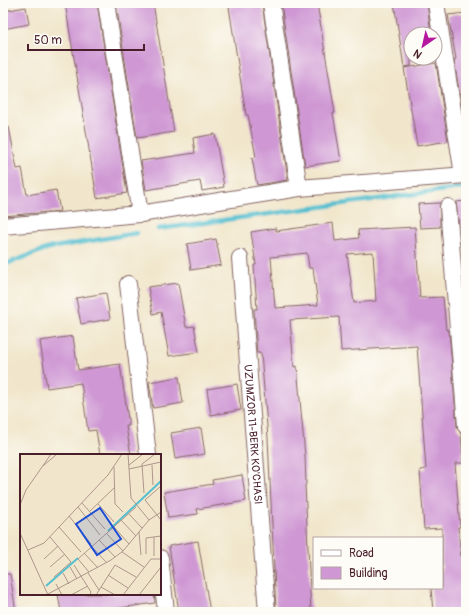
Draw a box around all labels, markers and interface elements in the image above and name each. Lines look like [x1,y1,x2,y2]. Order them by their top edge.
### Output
scale bar [28,26,144,52]
north arrow [403,26,443,66]
text: 50 m [34,33,62,48]
text: N [411,46,424,61]
street label: UZUMZOR 11-BERK KO'CHASI [242,364,265,505]
inset map [20,454,161,595]
legend [313,537,443,589]
text: Road [349,546,374,561]
text: Building [349,566,388,581]

